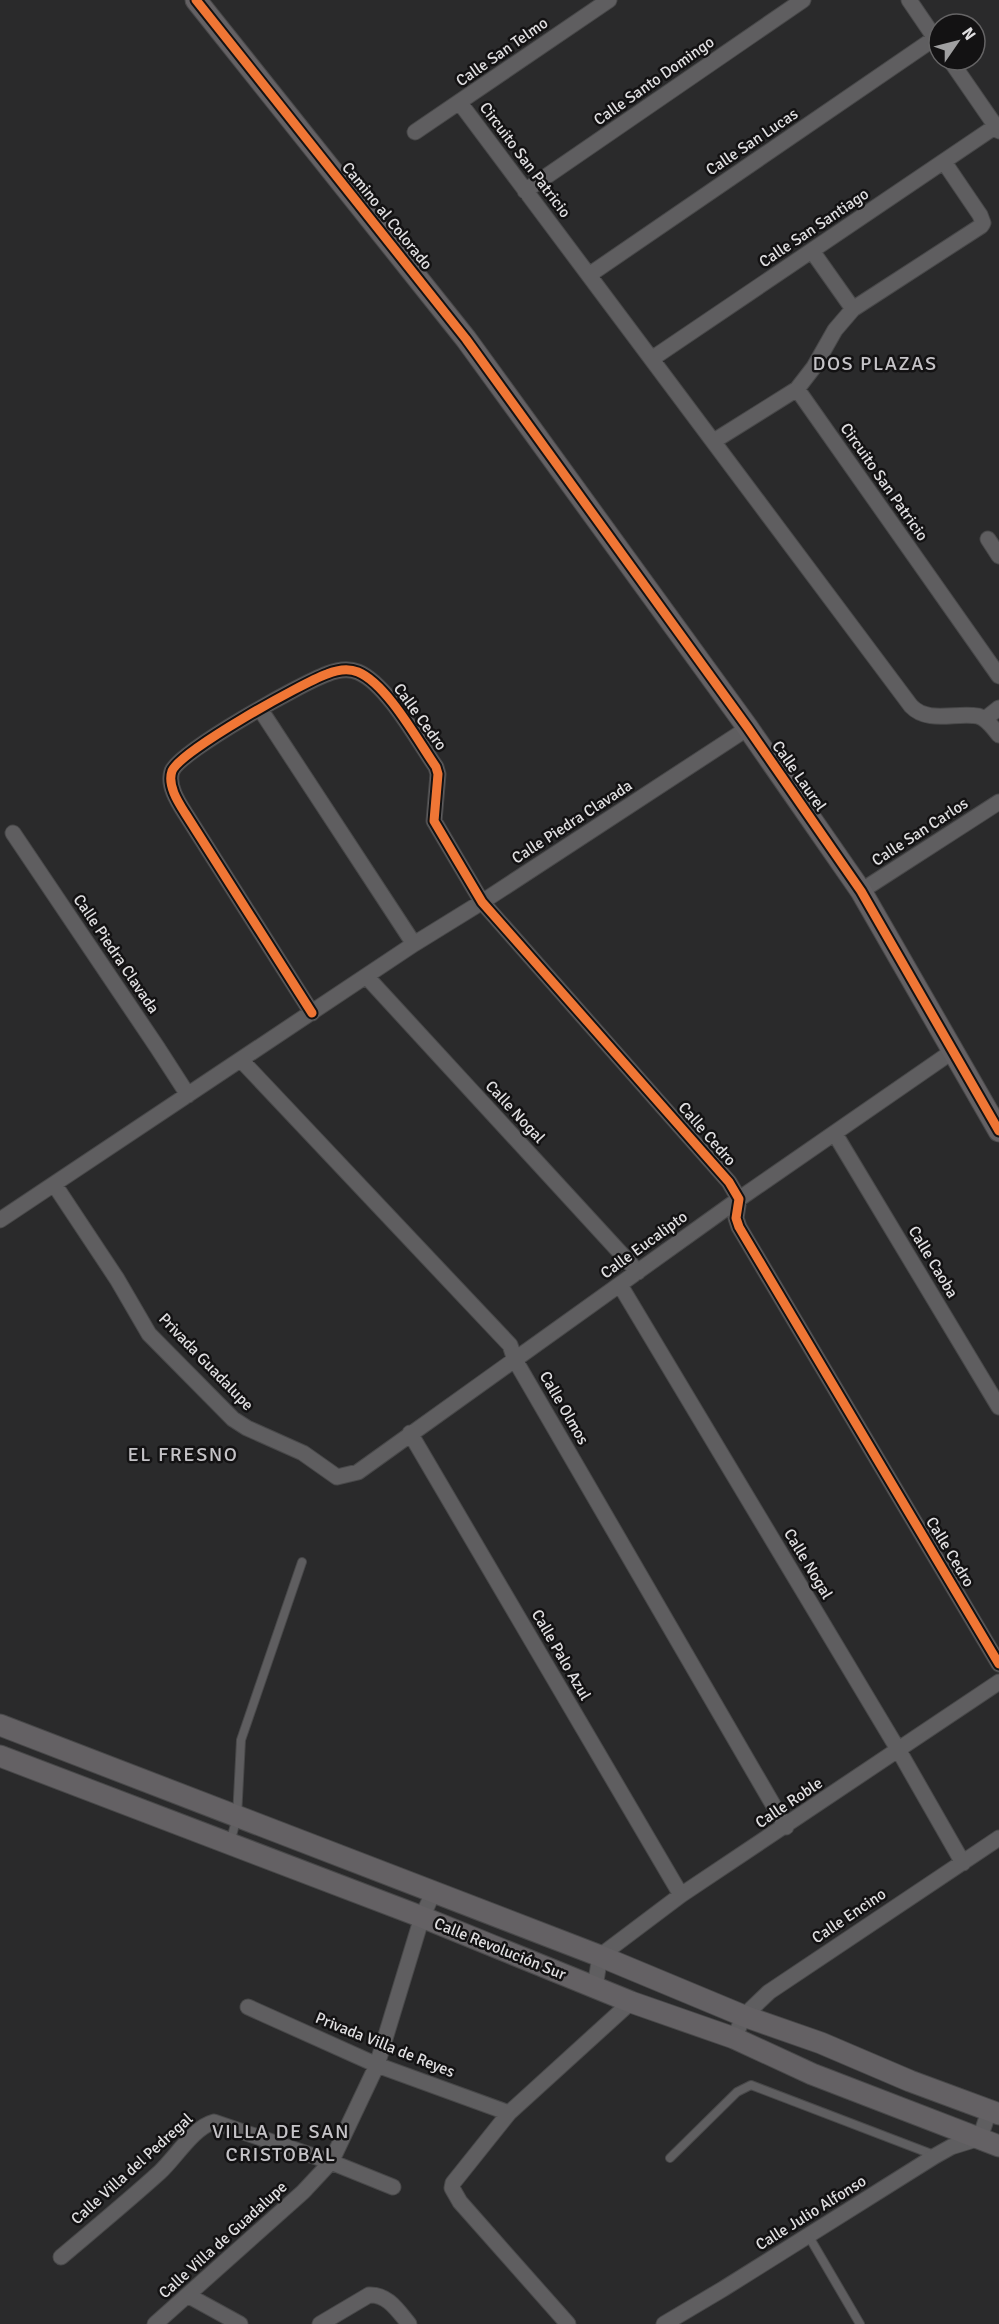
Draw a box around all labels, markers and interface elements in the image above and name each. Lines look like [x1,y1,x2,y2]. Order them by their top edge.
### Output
north arrow [927,12,987,72]
street label: Calle San Telmo [452,13,552,91]
text: N [957,24,980,44]
street label: Calle Santo Domingo [590,32,718,130]
street label: Circuito San Patricio [475,98,575,222]
street label: Calle San Lucas [702,104,802,180]
street label: Camino al Colorado [337,158,437,274]
street label: Calle San Santiago [755,184,873,272]
district label: DOS PLAZAS [812,351,938,376]
street label: Circuito San Patricio [836,419,932,545]
street label: Calle Cedro [389,679,451,755]
street label: Calle Laurel [767,737,831,815]
street label: Calle Piedra Clavada [508,776,636,868]
street label: Calle San Carlos [868,793,972,871]
street label: Calle Piedra Clavada [69,890,163,1018]
street label: Calle Nogal [481,1076,549,1148]
street label: Calle Cedro [674,1098,740,1170]
street label: Calle Eucalipto [597,1207,691,1283]
street label: Calle Caoba [904,1222,962,1302]
street label: Privada Guadalupe [154,1309,258,1415]
street label: Calle Olmos [535,1368,593,1448]
district label: EL FRESNO [127,1442,239,1467]
street label: Calle Cedro [921,1513,979,1591]
street label: Calle Nogal [779,1525,837,1603]
street label: Calle Palo Azul [527,1606,595,1704]
street label: Calle Roble [752,1773,826,1833]
street label: Calle Encino [808,1884,890,1948]
street label: Calle Revolución Sur [431,1913,569,1985]
street label: Privada Villa de Reyes [312,2008,458,2082]
street label: Calle Villa del Pedregal [67,2109,197,2229]
district label: VILLA DE SAN CRISTOBAL [212,2119,350,2167]
street label: Calle Julio Alfonso [752,2171,870,2255]
street label: Calle Villa de Guadalupe [155,2177,291,2303]

